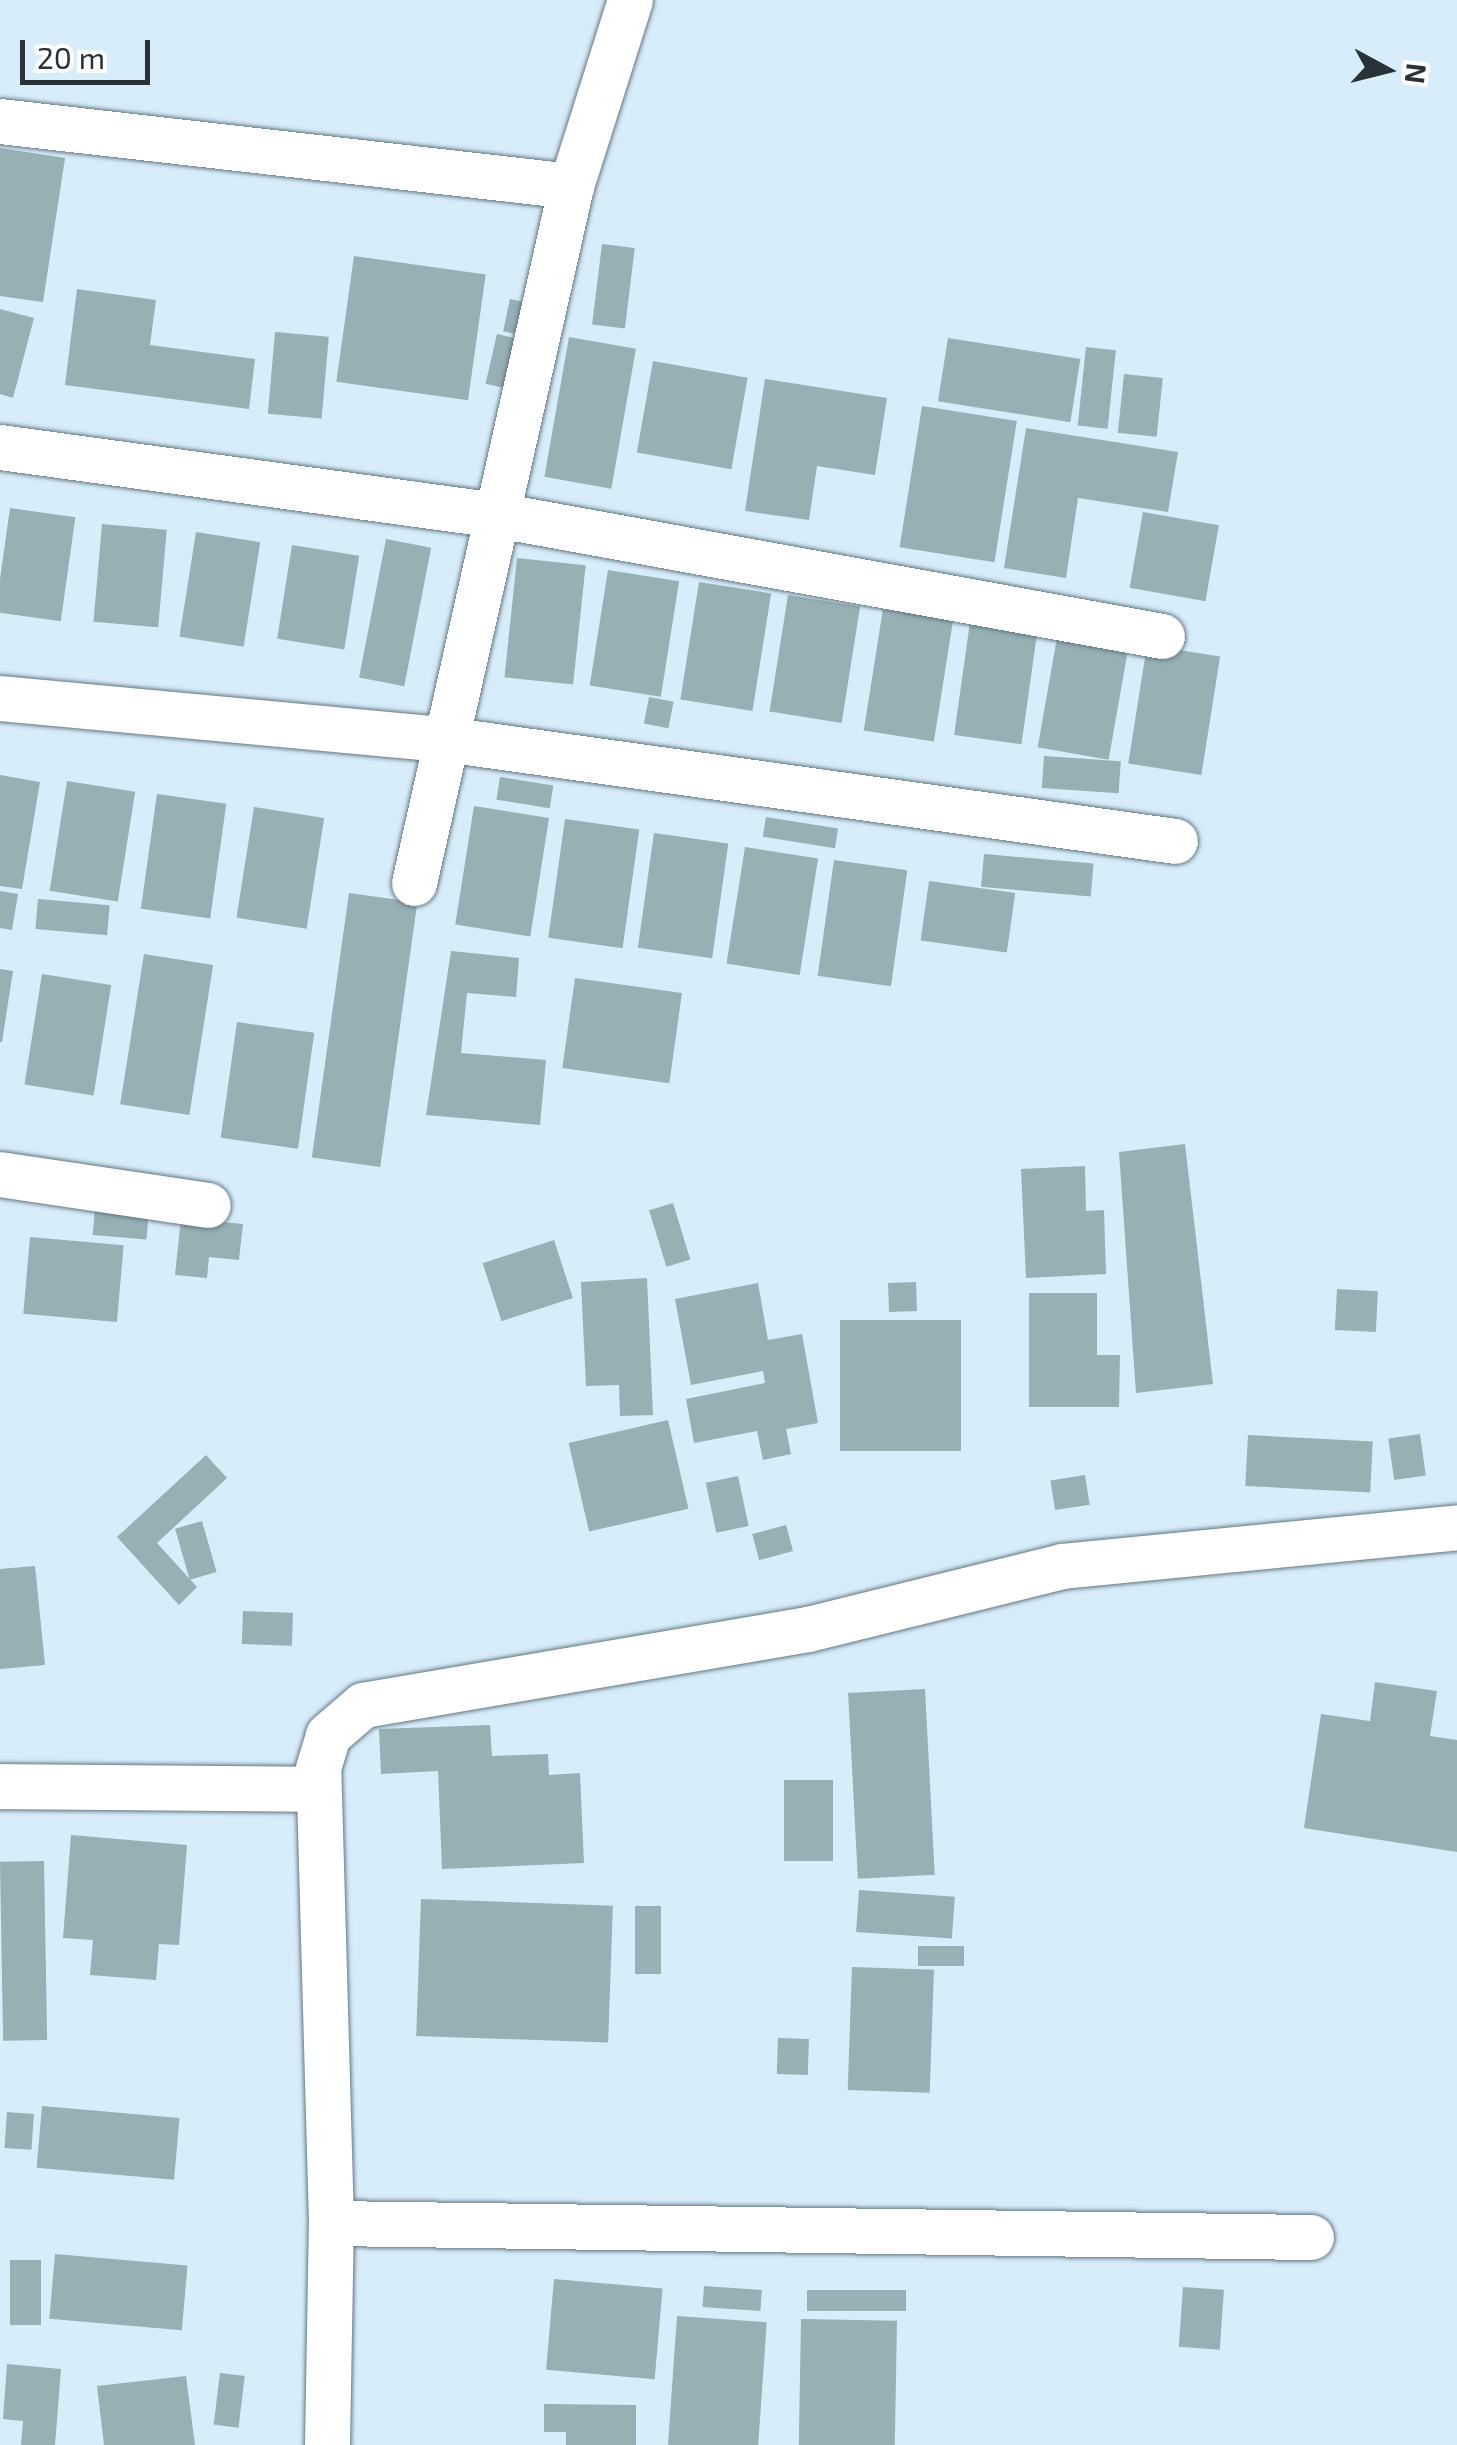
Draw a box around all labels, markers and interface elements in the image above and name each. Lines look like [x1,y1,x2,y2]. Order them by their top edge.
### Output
scale bar [25,20,155,82]
north arrow [1337,20,1437,120]
text: 20 m [37,39,105,75]
text: N [1399,62,1435,86]

